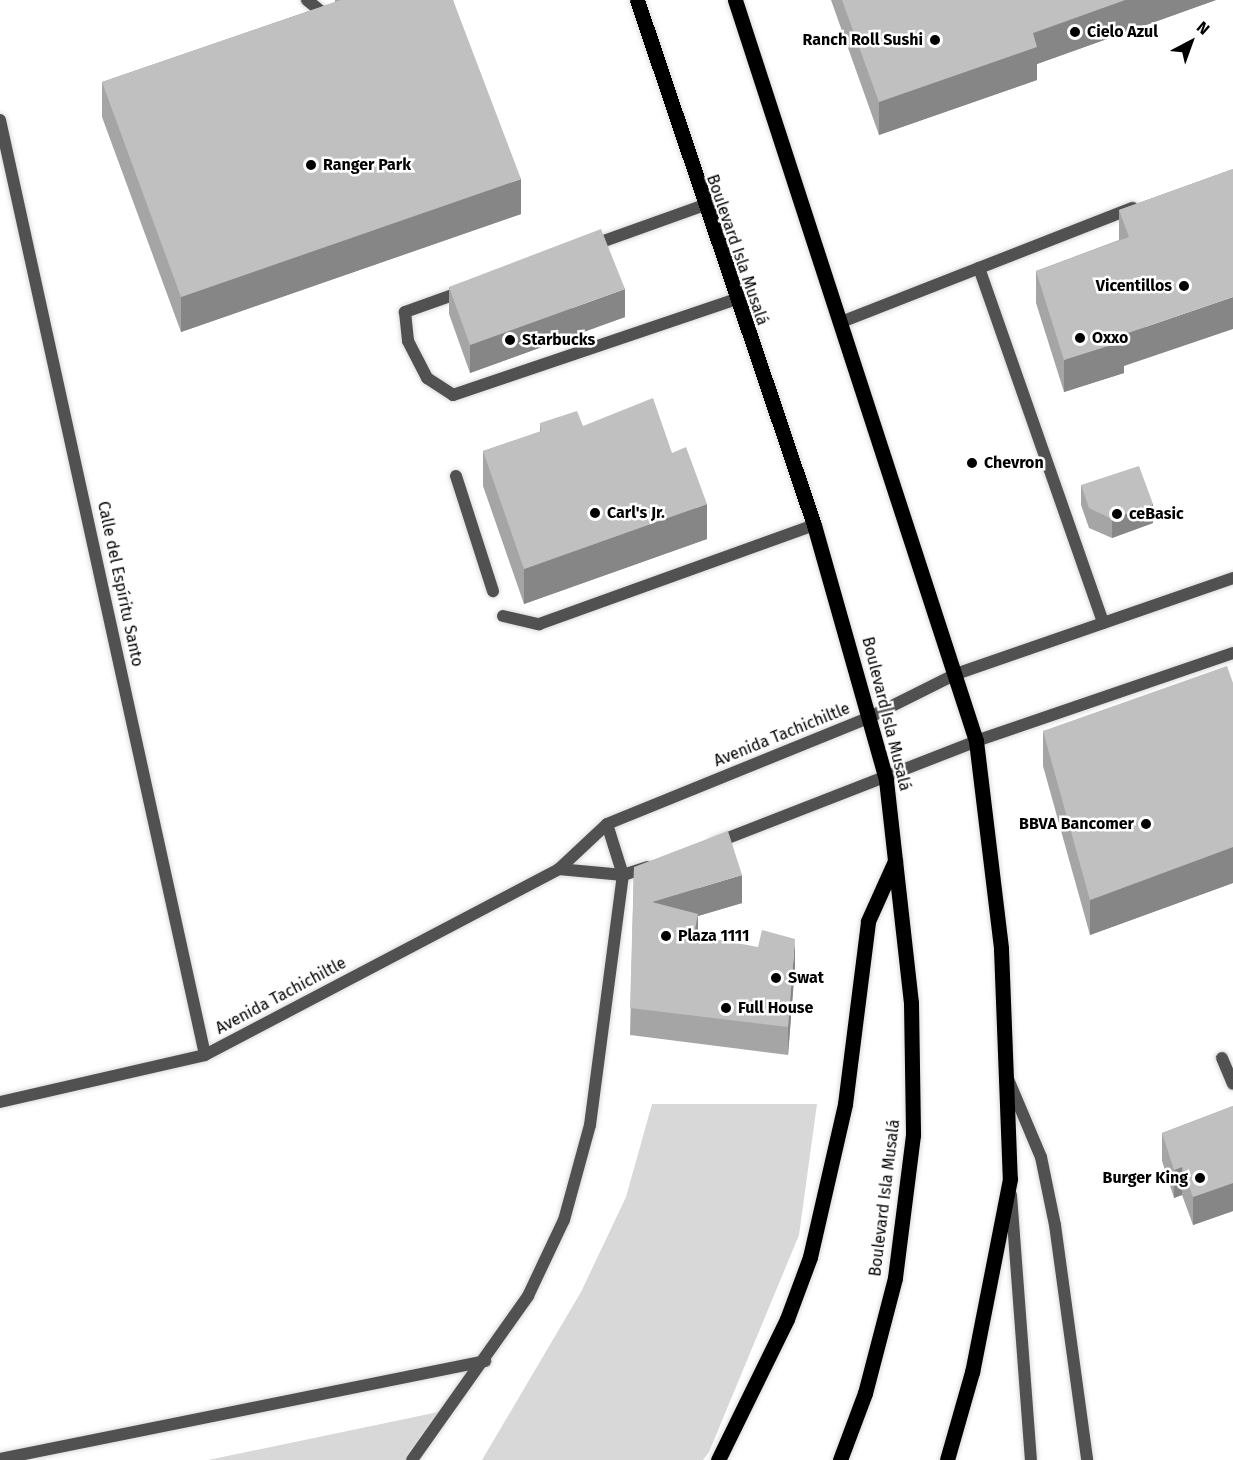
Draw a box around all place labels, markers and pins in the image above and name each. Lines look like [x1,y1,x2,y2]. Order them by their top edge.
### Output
place label: Cielo Azul [1087,22,1158,42]
marker: Cielo Azul [1068,25,1082,39]
place label: Ranch Roll Sushi [803,30,923,50]
marker: Ranch Roll Sushi [928,33,942,47]
place label: Ranger Park [323,155,411,175]
marker: Ranger Park [304,158,318,172]
place label: Vicentillos [1096,276,1172,296]
marker: Vicentillos [1177,279,1191,293]
place label: Oxxo [1092,328,1128,348]
place label: Starbucks [522,330,595,350]
marker: Oxxo [1073,331,1087,345]
marker: Starbucks [503,333,517,347]
place label: Chevron [984,453,1044,473]
marker: Chevron [965,456,979,470]
place label: Carl's Jr. [607,503,665,523]
place label: ceBasic [1129,504,1184,524]
marker: Carl's Jr. [588,506,602,520]
marker: ceBasic [1110,507,1124,521]
place label: BBVA Bancomer [1019,814,1134,834]
marker: BBVA Bancomer [1139,817,1153,831]
place label: Plaza 1111 [678,926,749,946]
marker: Plaza 1111 [659,929,673,943]
place label: Swat [788,968,824,988]
marker: Swat [769,971,783,985]
place label: Full House [738,998,813,1018]
marker: Full House [719,1001,733,1015]
place label: Burger King [1103,1168,1188,1188]
marker: Burger King [1193,1171,1207,1185]

